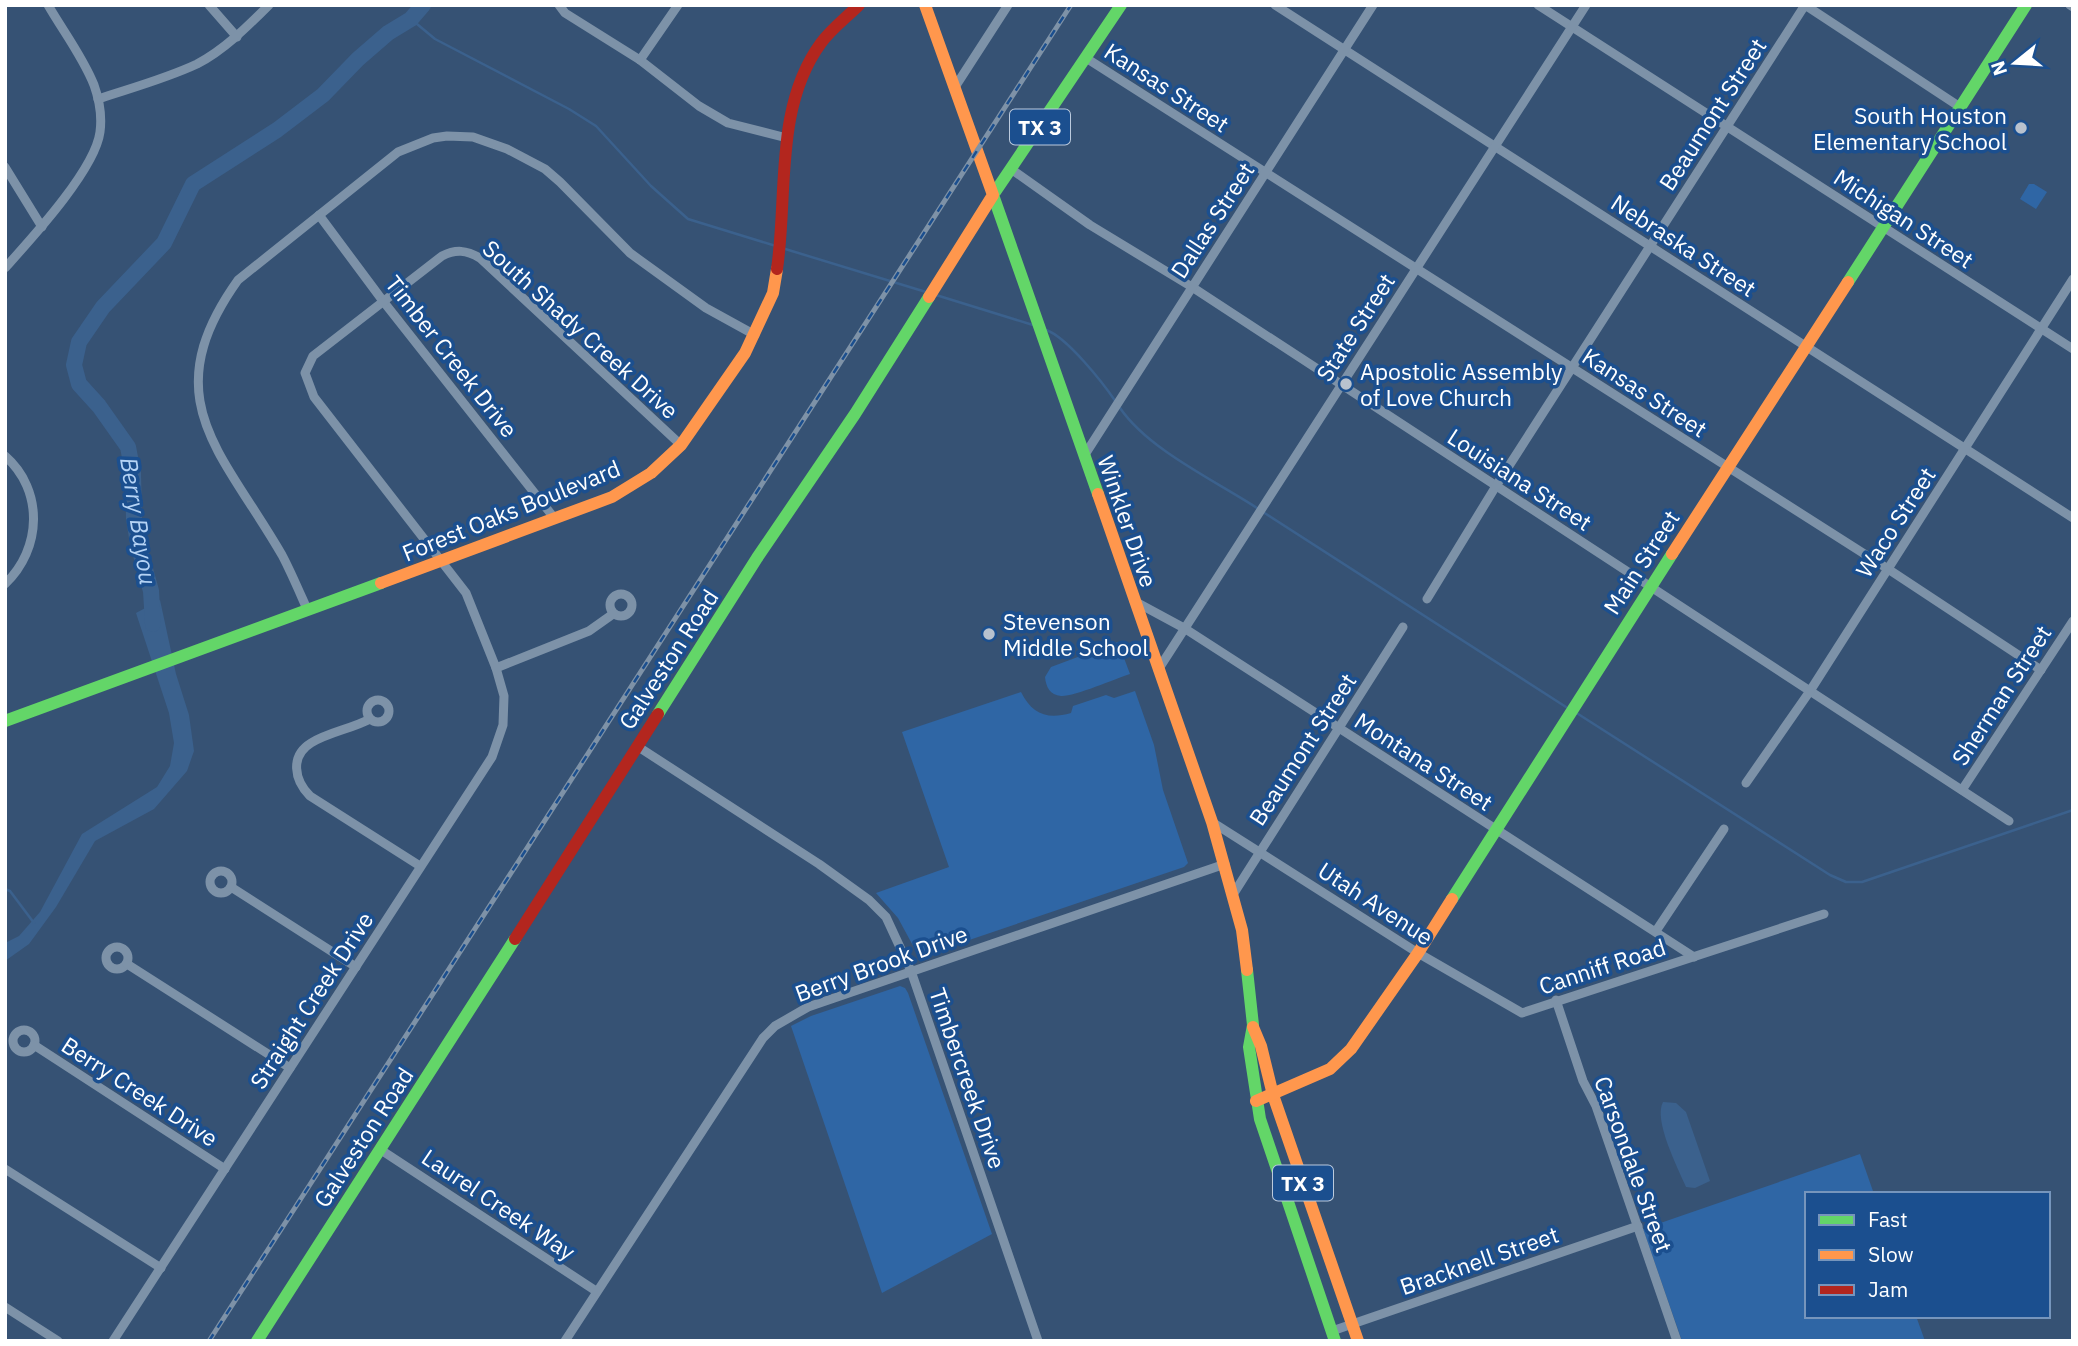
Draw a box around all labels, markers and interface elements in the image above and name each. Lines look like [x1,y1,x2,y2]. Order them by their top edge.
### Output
north arrow [1980,28,2050,98]
street label: Beaumont Street [1652,32,1772,196]
street label: Kansas Street [1099,36,1235,138]
text: N [1985,58,2012,79]
place label: South Houston Elementary School [1813,100,2007,156]
road number: TX 3 [1010,110,1070,144]
marker: South Houston Elementary School [2013,120,2029,136]
street label: Dallas Street [1163,156,1261,284]
street label: Michigan Street [1828,162,1980,274]
street label: Nebraska Street [1606,187,1762,303]
street label: South Shady Creek Drive [477,233,685,425]
street label: State Street [1309,267,1401,387]
street label: Timber Creek Drive [379,269,525,443]
street label: Kansas Street [1577,341,1713,443]
place label: Apostolic Assembly of Love Church [1360,356,1563,412]
marker: Apostolic Assembly of Love Church [1338,376,1354,392]
street label: Louisiana Street [1442,421,1598,537]
street label: Winkler Drive [1091,451,1165,591]
street label: Forest Oaks Boulevard [398,453,624,567]
water label: Berry Bayou [113,455,165,587]
street label: Waco Street [1848,461,1942,583]
street label: Main Street [1596,504,1686,620]
street label: Galveston Road [611,583,725,735]
place label: Stevenson Middle School [1003,606,1148,662]
street label: Sherman Street [1944,619,2058,771]
marker: Stevenson Middle School [981,626,997,642]
street label: Beaumont Street [1242,667,1362,831]
street label: Montana Street [1349,705,1499,817]
street label: Utah Avenue [1313,855,1439,951]
street label: Straight Creek Drive [243,906,379,1094]
street label: Berry Brook Drive [790,918,972,1008]
street label: Canniff Road [1535,931,1669,1001]
street label: Timbercreek Drive [923,984,1013,1172]
street label: Berry Creek Drive [56,1029,224,1153]
street label: Galveston Road [306,1061,420,1213]
street label: Carsondale Street [1588,1072,1680,1256]
street label: Laurel Creek Way [416,1142,582,1267]
road number: TX 3 [1273,1166,1333,1200]
legend [1805,1192,2050,1318]
text: Fast [1868,1205,1908,1233]
street label: Bracknell Street [1396,1219,1562,1301]
text: Slow [1868,1240,1914,1268]
text: Jam [1868,1275,1908,1303]

